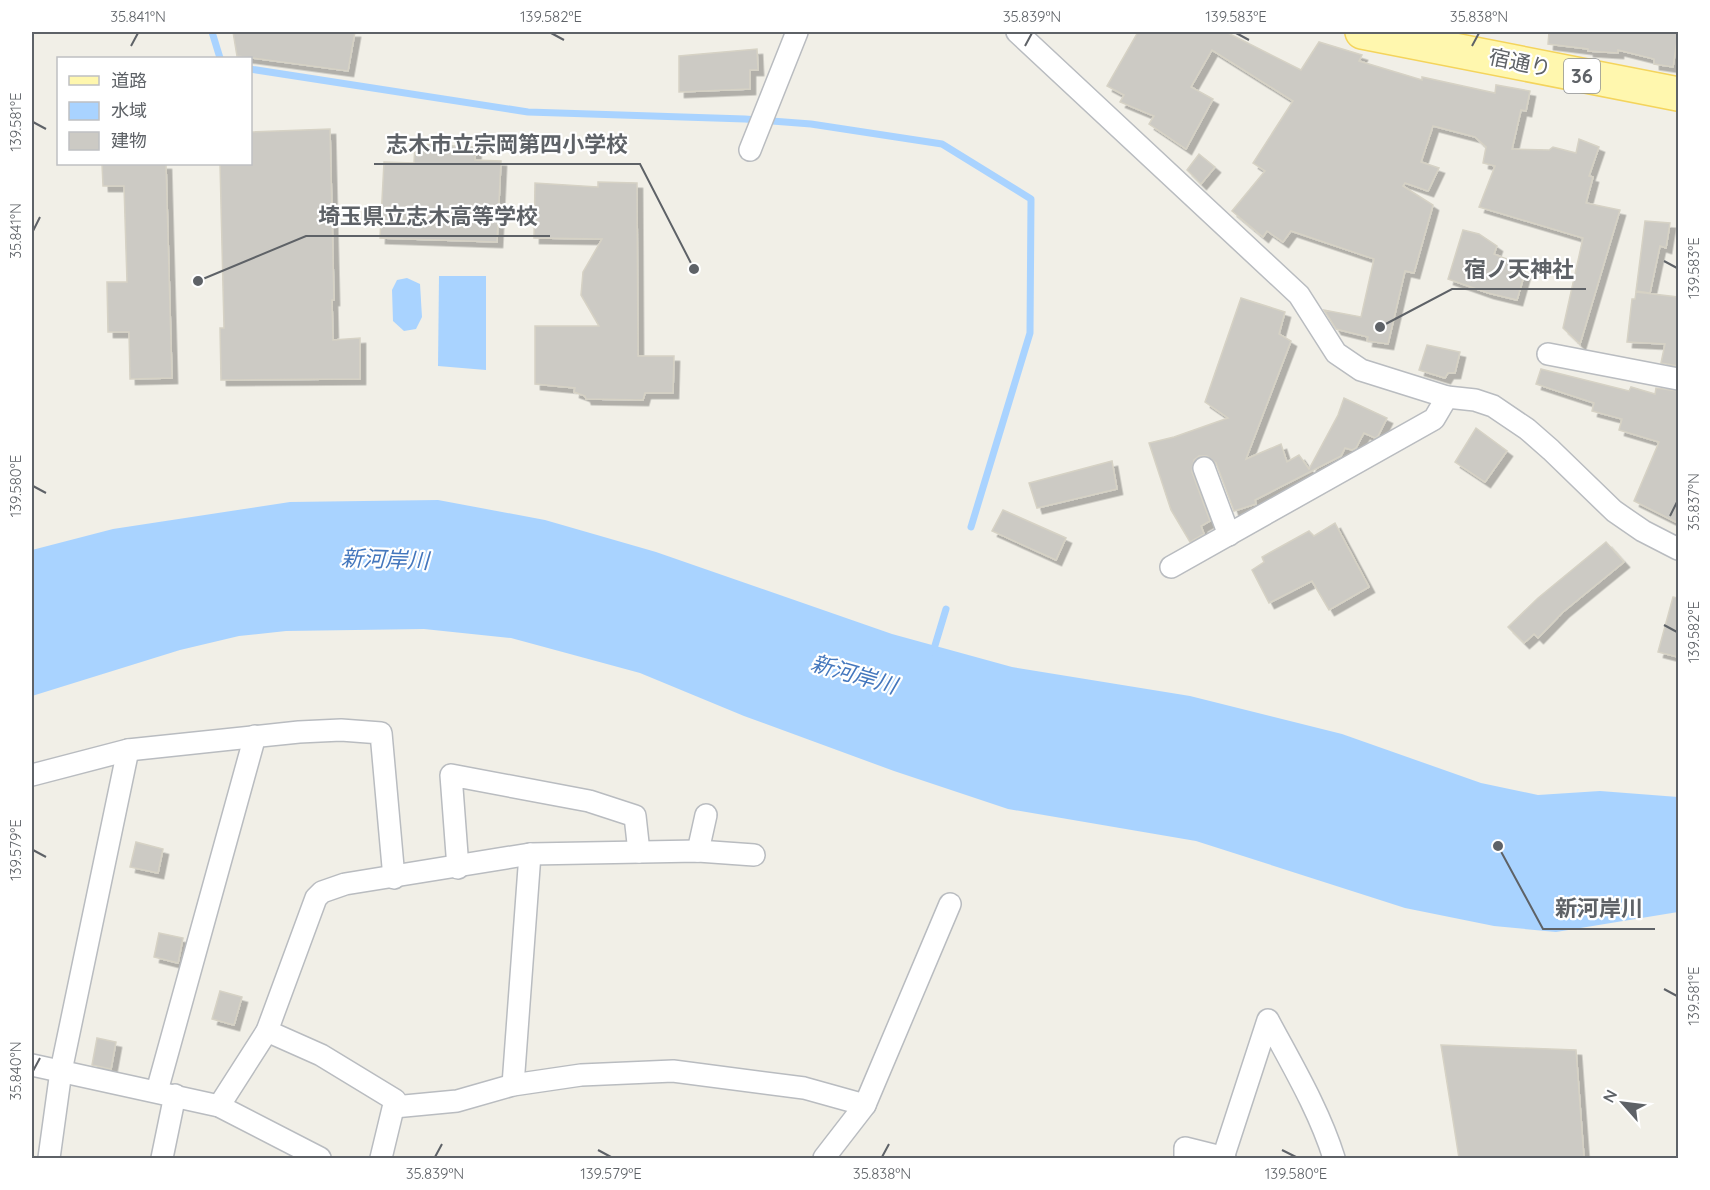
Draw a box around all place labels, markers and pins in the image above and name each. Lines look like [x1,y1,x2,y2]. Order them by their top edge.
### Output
callout: 志木市立宗岡第四小学校 [374,124,640,164]
callout: 埼玉県立志木高等学校 [306,196,550,236]
callout: 宿ノ天神社 [1452,249,1586,289]
callout: 新河岸川 [1543,889,1655,929]

